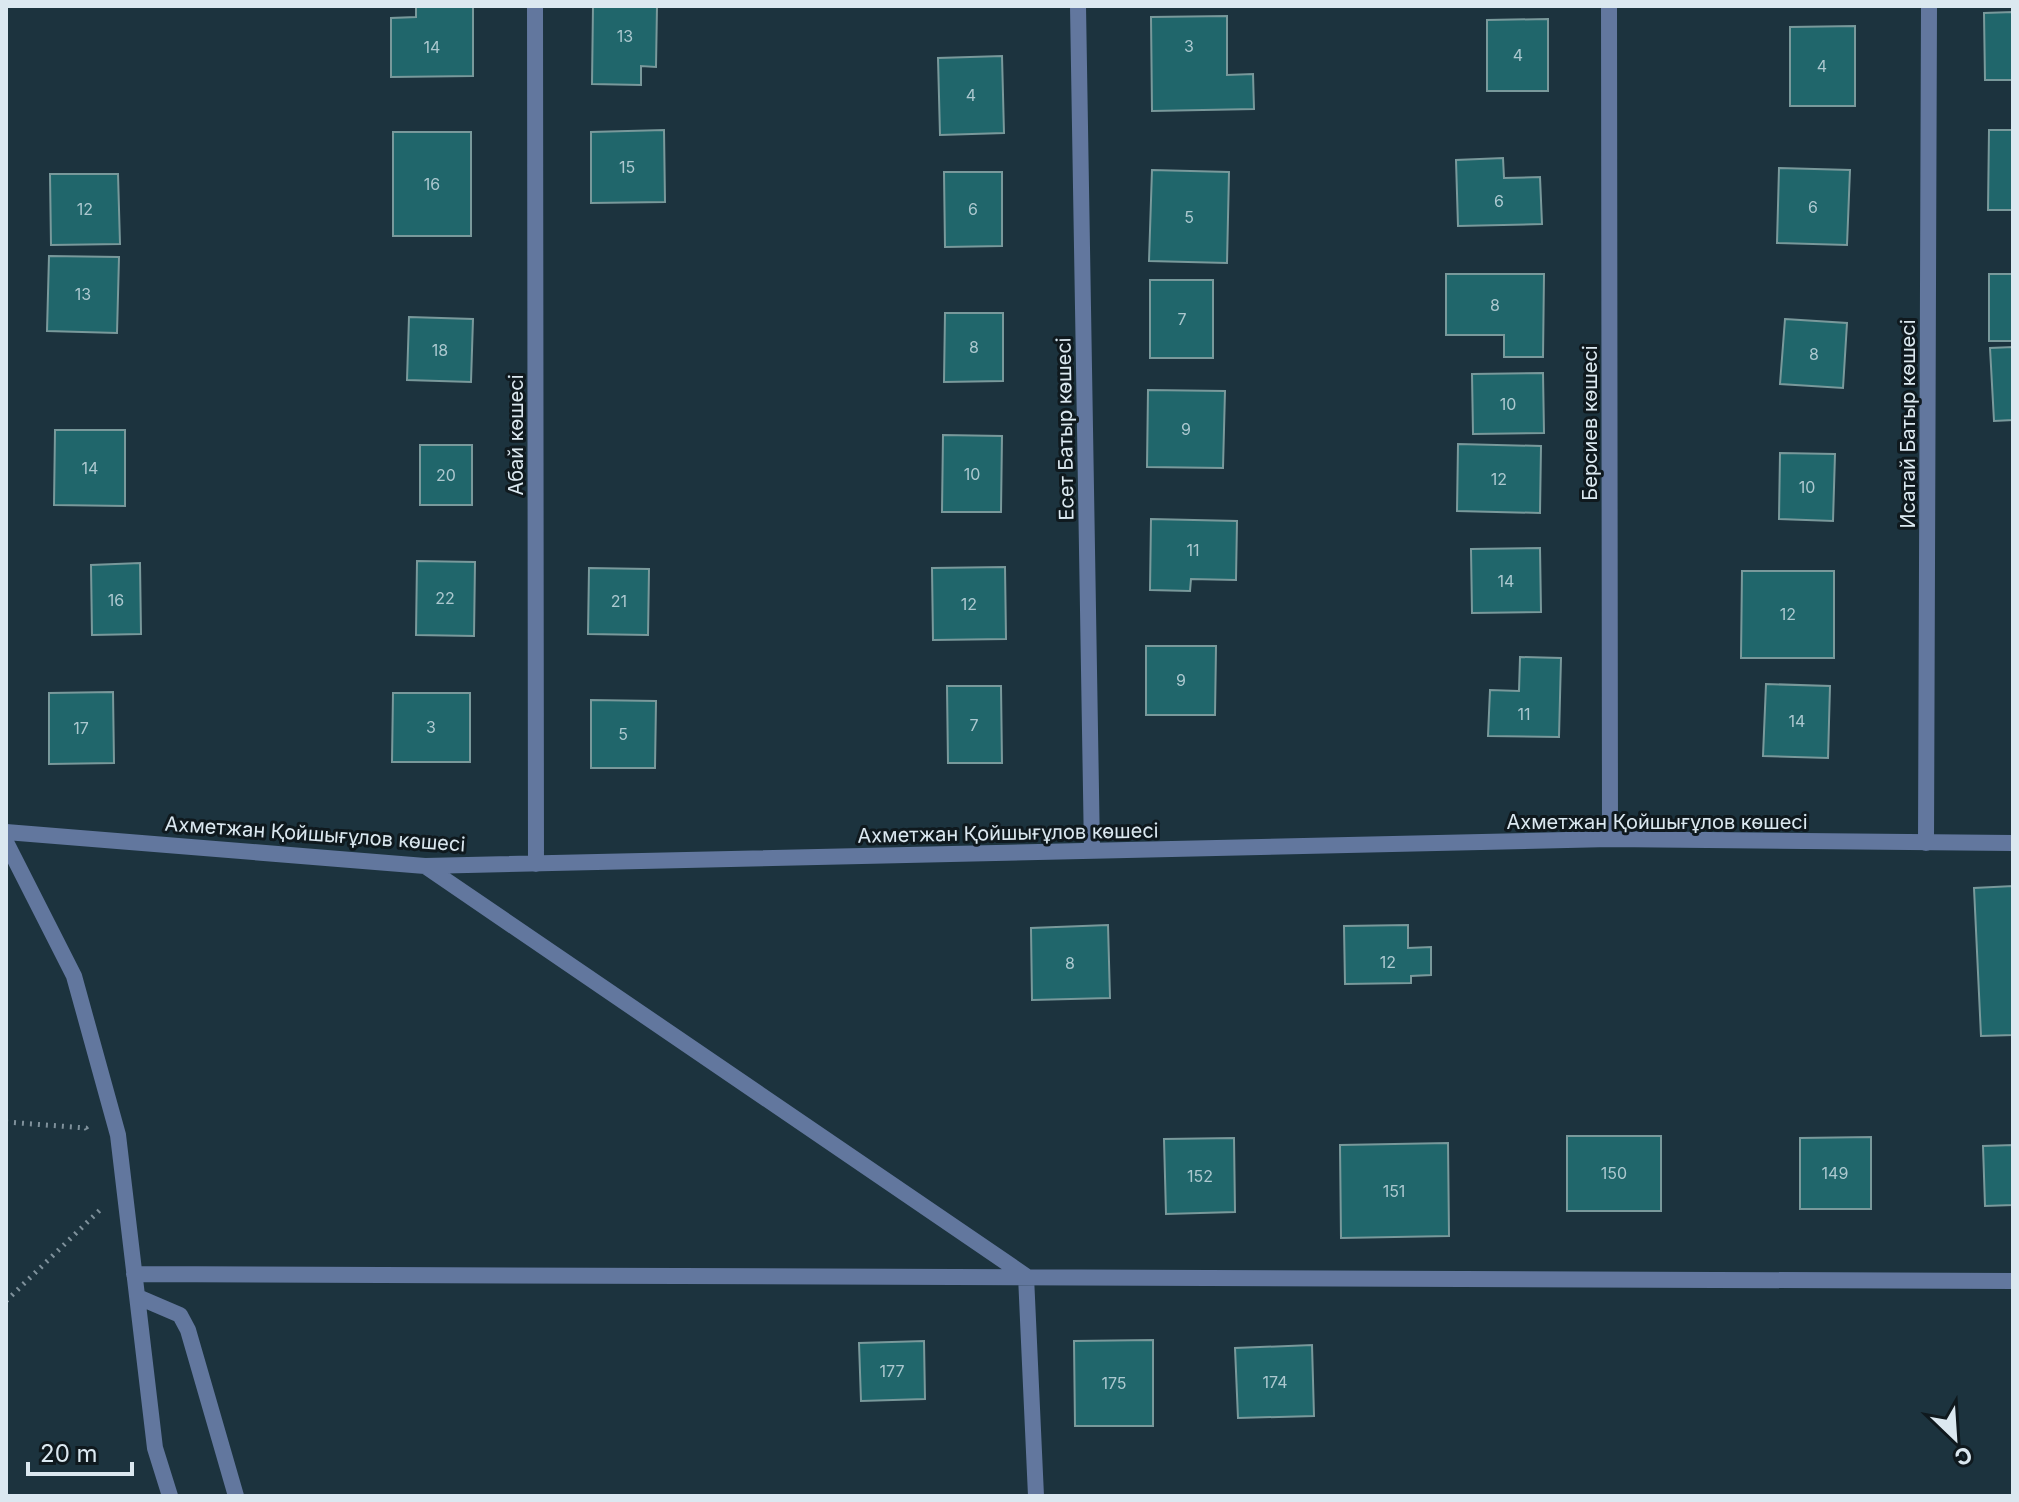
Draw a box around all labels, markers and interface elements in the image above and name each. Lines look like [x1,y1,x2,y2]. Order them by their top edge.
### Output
house number: 13 [617,26,633,46]
house number: 3 [1184,36,1194,56]
house number: 14 [424,37,440,57]
house number: 4 [1513,45,1523,65]
house number: 4 [1817,56,1827,76]
house number: 4 [966,85,976,105]
house number: 15 [619,157,635,177]
house number: 16 [424,174,440,194]
house number: 6 [1494,191,1504,211]
house number: 6 [1808,197,1818,217]
house number: 12 [77,199,93,219]
house number: 6 [968,199,978,219]
house number: 5 [1184,207,1194,227]
house number: 13 [75,284,91,304]
house number: 8 [1490,295,1500,315]
house number: 7 [1177,309,1187,329]
street label: Исатай Батыр көшесі [1896,319,1920,529]
house number: 8 [969,337,979,357]
street label: Есет Батыр көшесі [1051,337,1079,521]
house number: 18 [432,340,448,360]
house number: 8 [1809,344,1819,364]
street label: Берсиев көшесі [1578,345,1602,501]
street label: Абай көшесі [504,374,528,496]
house number: 10 [1500,394,1516,414]
house number: 9 [1181,419,1191,439]
house number: 14 [82,458,98,478]
house number: 10 [964,464,980,484]
house number: 20 [436,465,456,485]
house number: 12 [1491,469,1507,489]
house number: 10 [1799,477,1815,497]
house number: 11 [1186,540,1200,560]
house number: 14 [1498,571,1514,591]
house number: 22 [435,588,455,608]
house number: 16 [108,590,124,610]
house number: 21 [611,591,627,611]
house number: 12 [961,594,977,614]
house number: 12 [1780,604,1796,624]
house number: 9 [1176,670,1186,690]
house number: 11 [1517,704,1531,724]
house number: 14 [1789,711,1805,731]
house number: 7 [969,715,979,735]
house number: 3 [426,717,436,737]
house number: 17 [73,718,89,738]
house number: 5 [618,724,628,744]
street label: Ахметжан Қойшығұлов көшесі [1506,810,1808,834]
street label: Ахметжан Қойшығұлов көшесі [164,812,466,856]
street label: Ахметжан Қойшығұлов көшесі [857,818,1159,848]
house number: 12 [1380,952,1396,972]
house number: 8 [1065,953,1075,973]
house number: 150 [1601,1163,1627,1183]
house number: 149 [1822,1163,1848,1183]
house number: 152 [1187,1166,1213,1186]
house number: 151 [1383,1181,1405,1201]
house number: 177 [880,1361,904,1381]
house number: 174 [1263,1372,1287,1392]
house number: 175 [1101,1373,1127,1393]
north arrow [1915,1398,1995,1478]
scale bar [28,1426,132,1476]
text: 20 m [40,1439,98,1468]
text: С [1951,1441,1976,1471]

